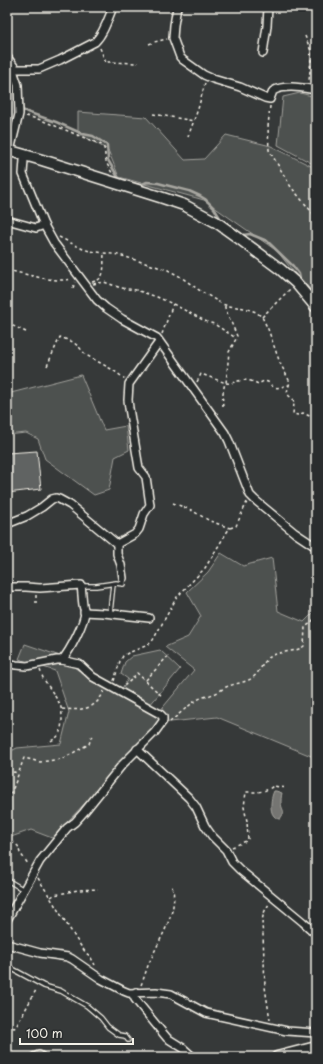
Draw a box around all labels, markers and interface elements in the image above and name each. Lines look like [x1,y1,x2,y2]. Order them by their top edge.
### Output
scale bar [20,1020,133,1046]
text: 100 m [26,1024,63,1042]

